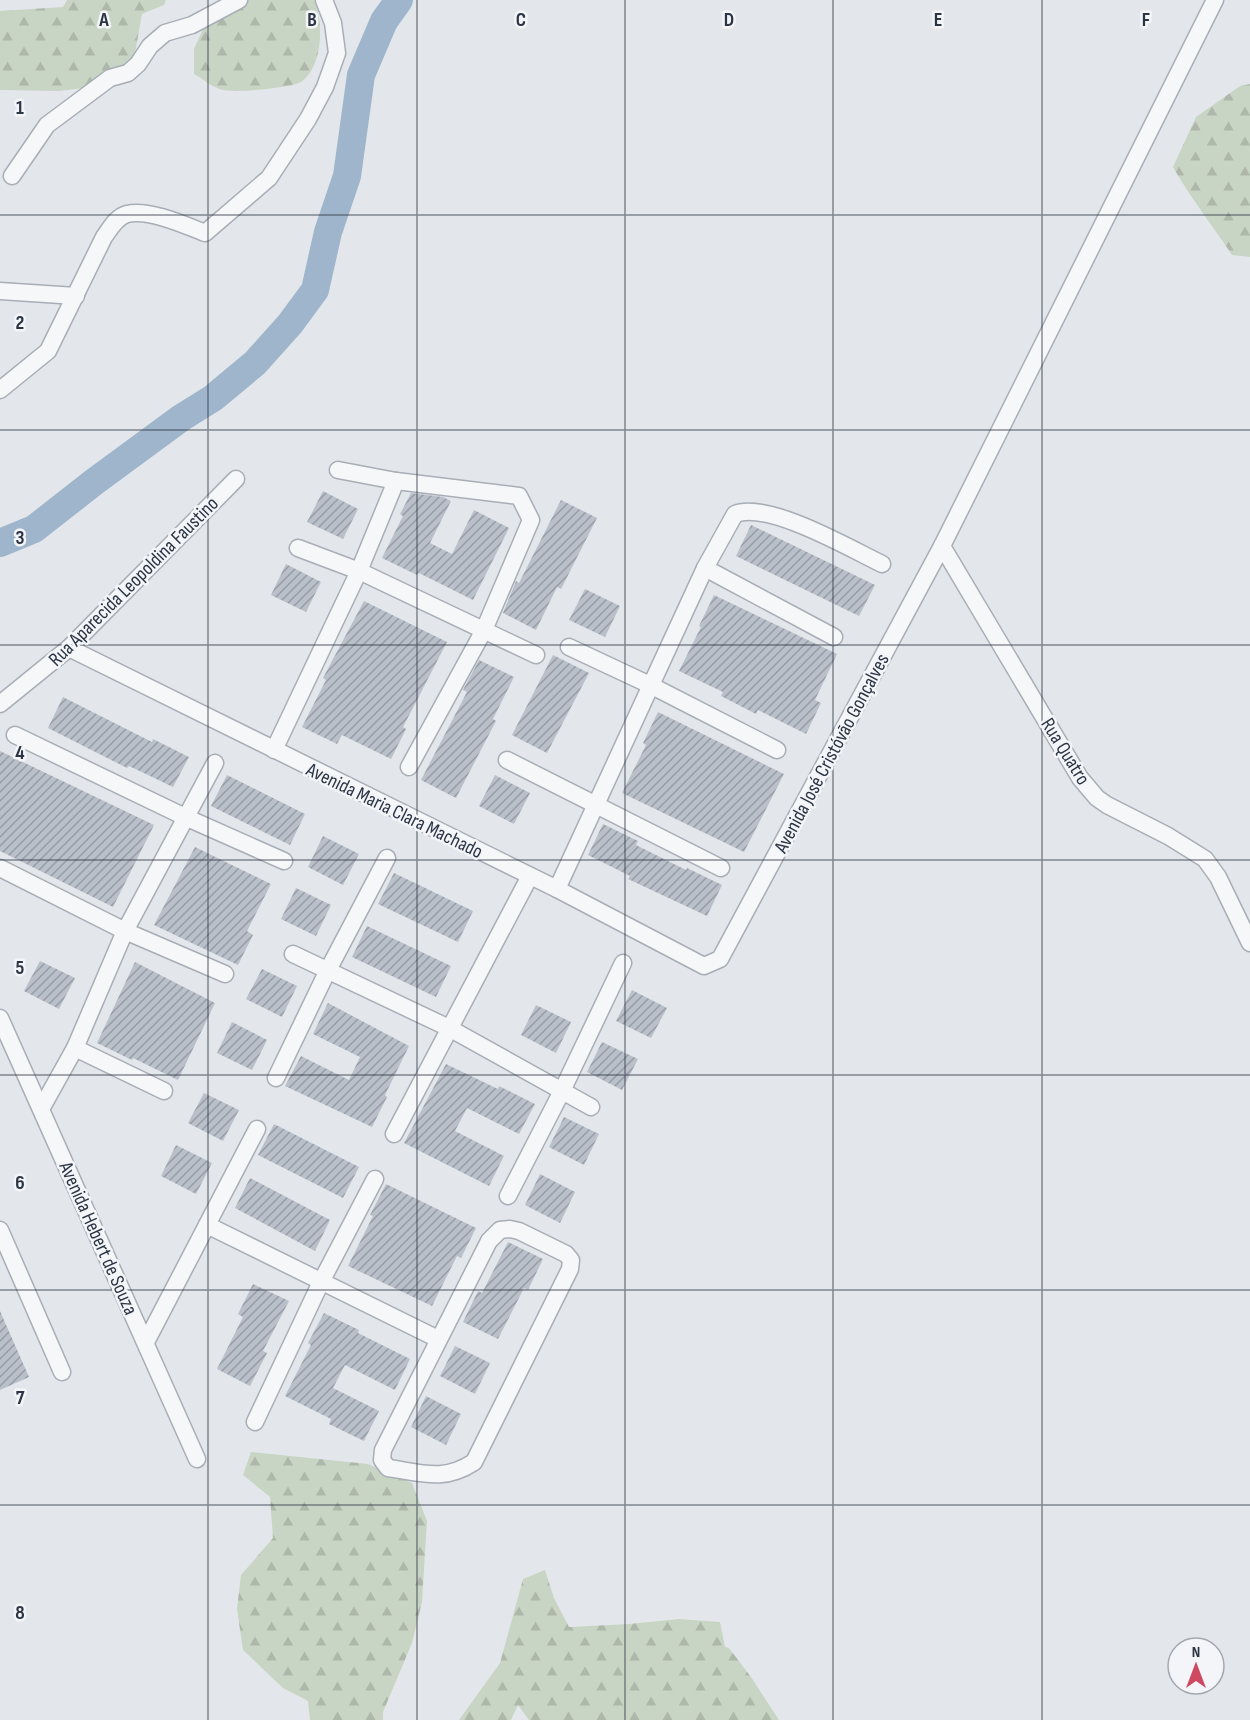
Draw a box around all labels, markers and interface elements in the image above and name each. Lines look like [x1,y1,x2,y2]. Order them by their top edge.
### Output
text: A [98,8,109,32]
text: B [307,8,317,32]
text: C [516,8,526,32]
text: D [724,8,734,32]
text: E [934,8,942,32]
text: F [1142,8,1150,32]
text: 1 [16,96,24,120]
text: 2 [16,311,24,335]
street label: Rua Aparecida Leopoldina Faustino [44,492,224,672]
text: 3 [16,526,25,550]
street label: Avenida José Cristóvão Gonçalves [769,650,895,858]
street label: Rua Quatro [1035,714,1095,789]
text: 4 [15,741,25,765]
street label: Avenida Maria Clara Machado [302,757,487,864]
text: 5 [16,956,25,980]
street label: Avenida Hebert de Souza [53,1157,143,1319]
text: 6 [15,1171,25,1195]
text: 7 [16,1386,25,1410]
text: 8 [15,1601,25,1625]
north arrow [1166,1636,1226,1696]
text: N [1192,1643,1200,1662]

